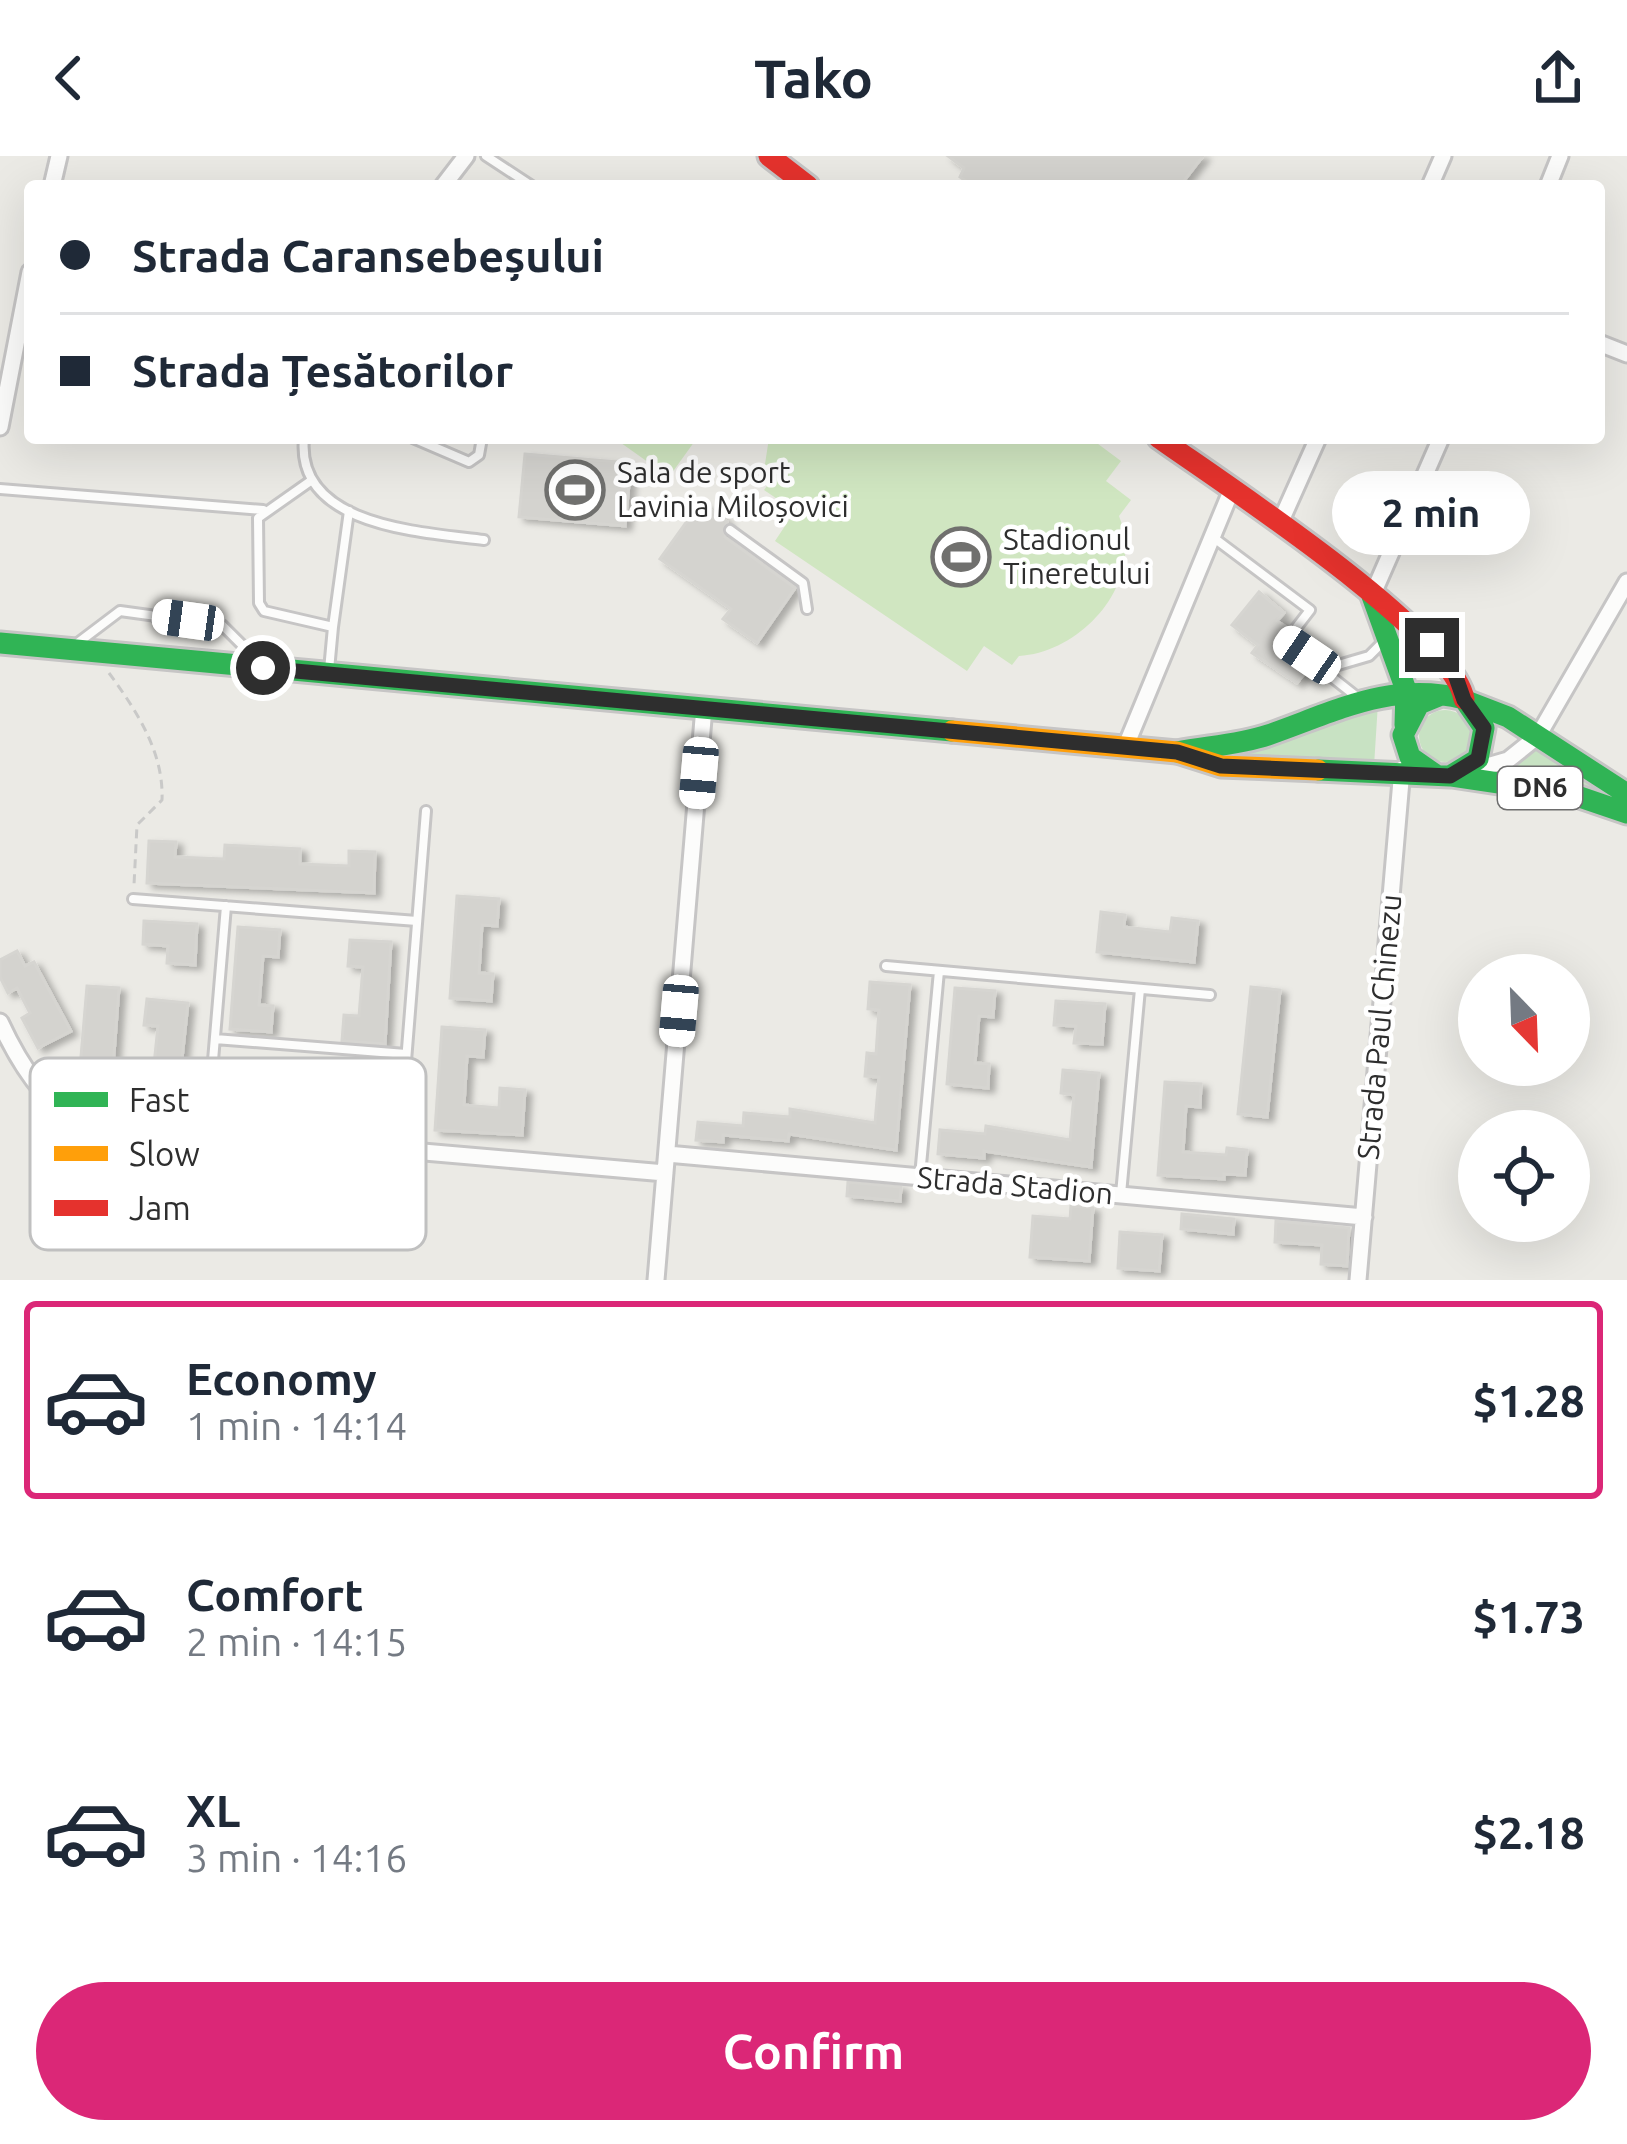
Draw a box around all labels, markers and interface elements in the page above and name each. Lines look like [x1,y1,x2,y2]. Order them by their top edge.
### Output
icon: back [36,45,102,111]
icon: share [1525,45,1591,111]
text: Tako [754,48,873,108]
text: Strada Caransebeșului [132,230,604,281]
text: Strada Țesătorilor [132,345,513,396]
place label: Sala de sport Lavinia Miloșovici [617,455,849,523]
sports icon: Sala de sport Lavinia Miloșovici [544,459,606,521]
callout: 2 min [1333,471,1531,555]
text: 2 min [1382,491,1480,534]
place label: Stadionul Tineretului [1003,522,1150,590]
sports icon: Stadionul Tineretului [930,526,992,588]
car [150,597,226,643]
route end [1405,618,1459,672]
car [1267,620,1347,690]
route start [236,641,290,695]
car [678,736,720,810]
road number: DN6 [1498,767,1582,809]
street label: Strada Paul Chinezu [1350,893,1408,1161]
north arrow [1458,954,1590,1086]
map controls [1458,954,1590,1242]
car [658,974,700,1048]
legend [30,1058,426,1250]
text: Fast [129,1081,189,1118]
button: locate [1458,1110,1590,1242]
text: Slow [129,1135,200,1172]
street label: Strada Stadion [916,1160,1114,1211]
text: Jam [129,1189,191,1226]
icon: car [42,1346,150,1454]
text: Economy [186,1353,377,1404]
text: $1.28 [1472,1375,1585,1426]
text: 1 min · 14:14 [186,1404,407,1447]
icon: car [42,1562,150,1670]
text: Comfort [186,1569,363,1620]
text: $1.73 [1472,1591,1585,1642]
text: 2 min · 14:15 [186,1620,407,1663]
icon: car [42,1778,150,1886]
text: XL [186,1785,240,1836]
text: $2.18 [1472,1807,1585,1858]
text: 3 min · 14:16 [186,1836,407,1879]
button: Confirm [36,1982,1591,2120]

